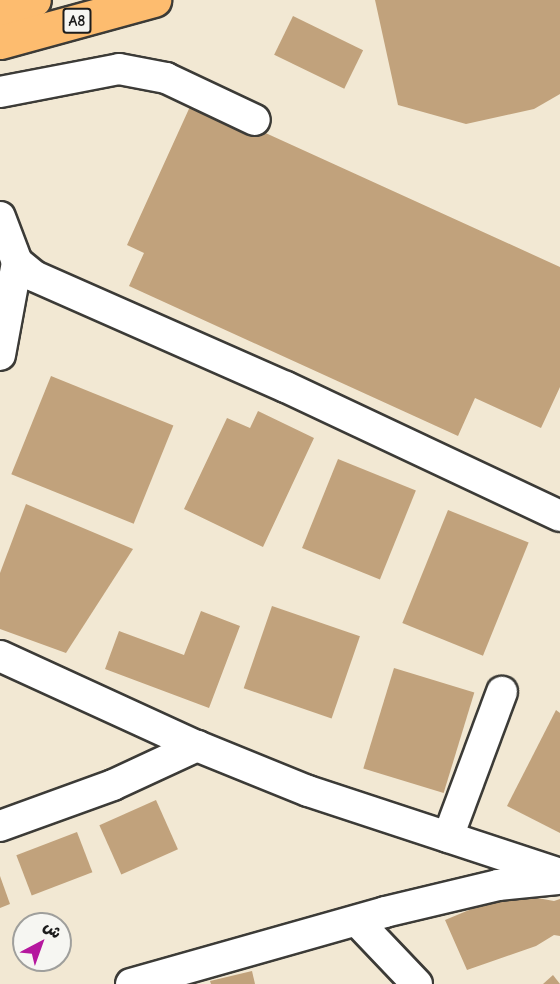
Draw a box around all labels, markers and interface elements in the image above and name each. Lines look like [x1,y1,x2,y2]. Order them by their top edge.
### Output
road number: A8 [62,8,92,34]
north arrow [12,912,72,972]
text: ش [40,917,65,942]

